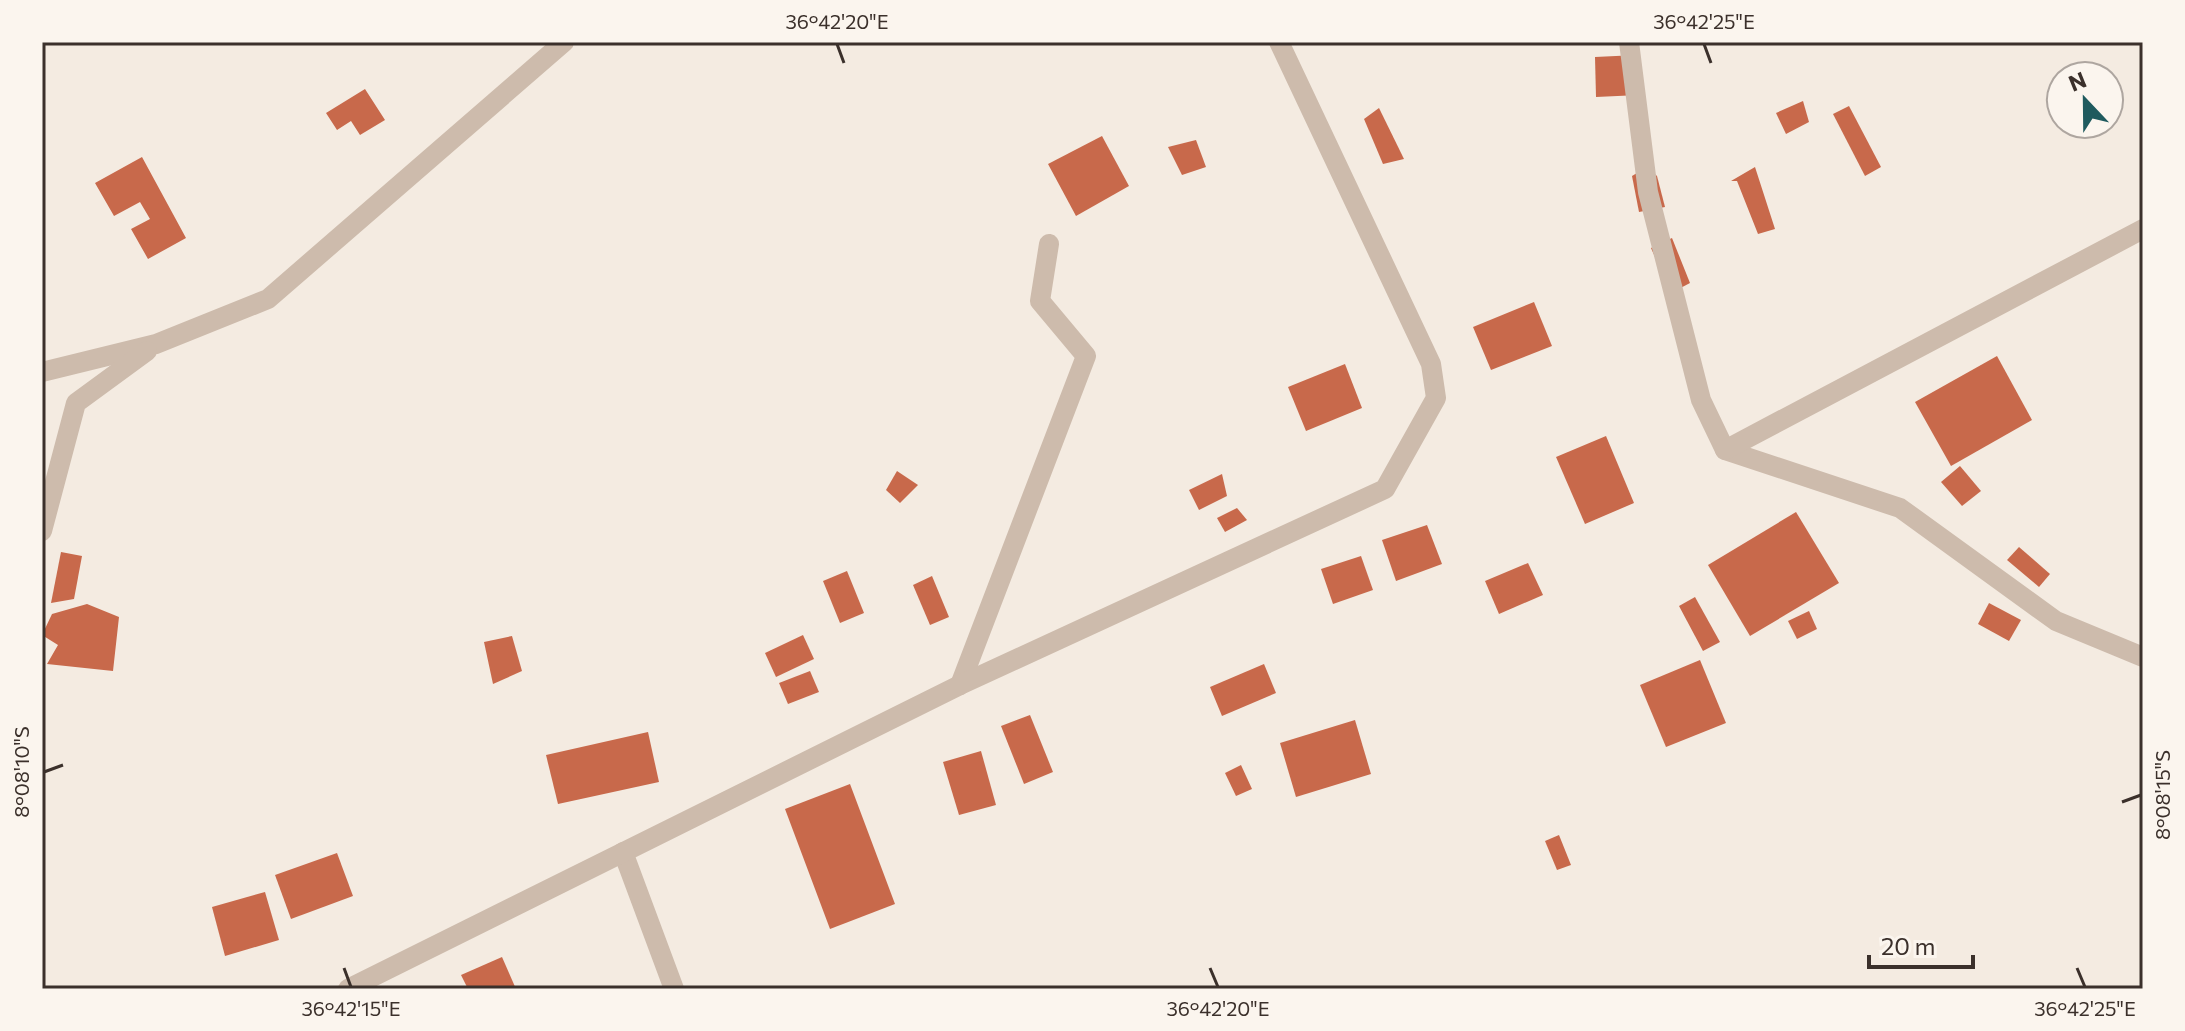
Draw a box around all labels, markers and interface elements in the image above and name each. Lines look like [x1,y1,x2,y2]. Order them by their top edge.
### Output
text: 36°42'20"E [785,9,889,33]
text: 36°42'25"E [1653,9,1755,33]
north arrow [2045,60,2125,140]
text: N [2065,65,2090,97]
text: 8°08'10"S [9,726,33,818]
text: 8°08'15"S [2150,750,2174,840]
scale bar [1869,919,1973,969]
text: 20 m [1881,931,1935,960]
text: 36°42'15"E [301,996,401,1020]
text: 36°42'20"E [1166,996,1270,1020]
text: 36°42'25"E [2034,996,2136,1020]

